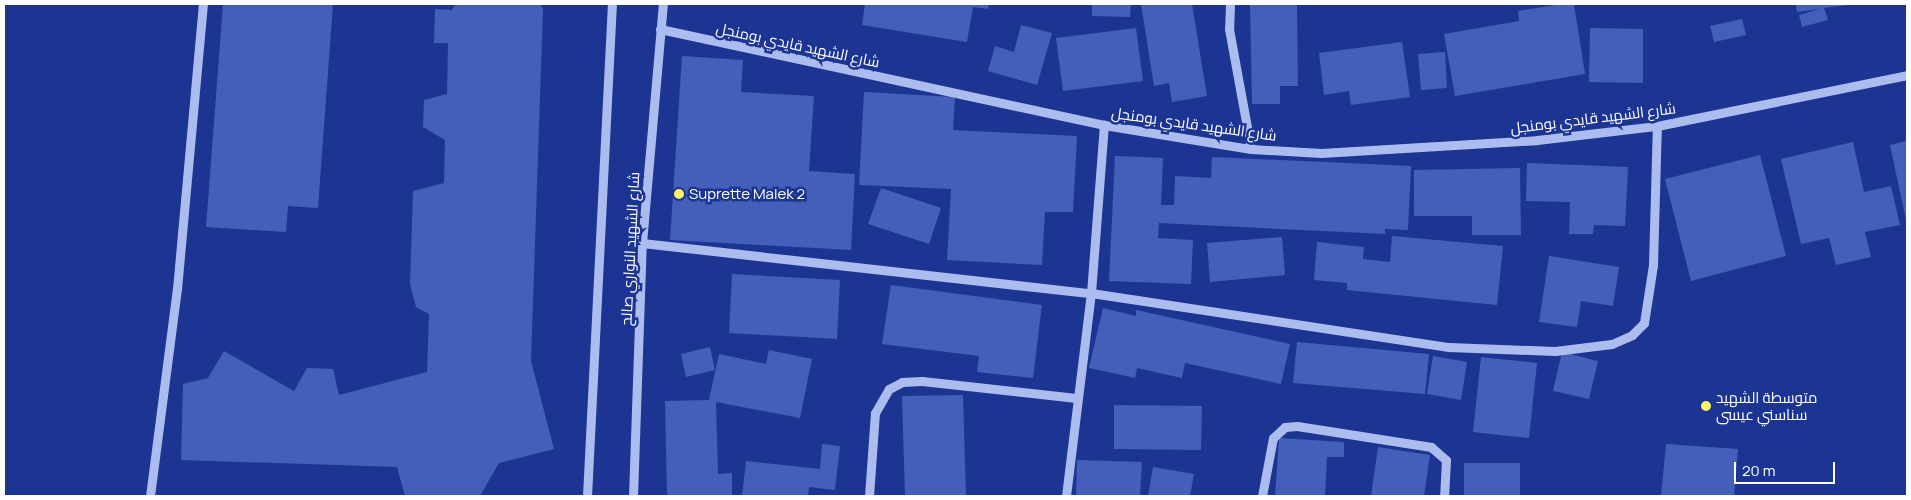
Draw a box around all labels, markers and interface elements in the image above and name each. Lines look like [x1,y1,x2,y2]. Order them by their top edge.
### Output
street label: شارع الشهيد قايدي بومنجل [715,19,881,71]
street label: شارع الشهيد قايدي بومنجل [1509,99,1677,137]
street label: شارع الشهيد قايدي بومنجل [1110,103,1278,145]
street label: شارع الشهيد النواري صالح [617,171,643,327]
place label: Suprette Malek 2 [689,185,805,203]
marker: Suprette Malek 2 [673,188,685,200]
place label: متوسطة الشهيد سناسني عيسى [1716,388,1817,423]
marker: متوسطة الشهيد سناسني عيسى [1700,400,1712,412]
scale bar [1736,452,1837,484]
text: 20 m [1742,460,1775,481]

